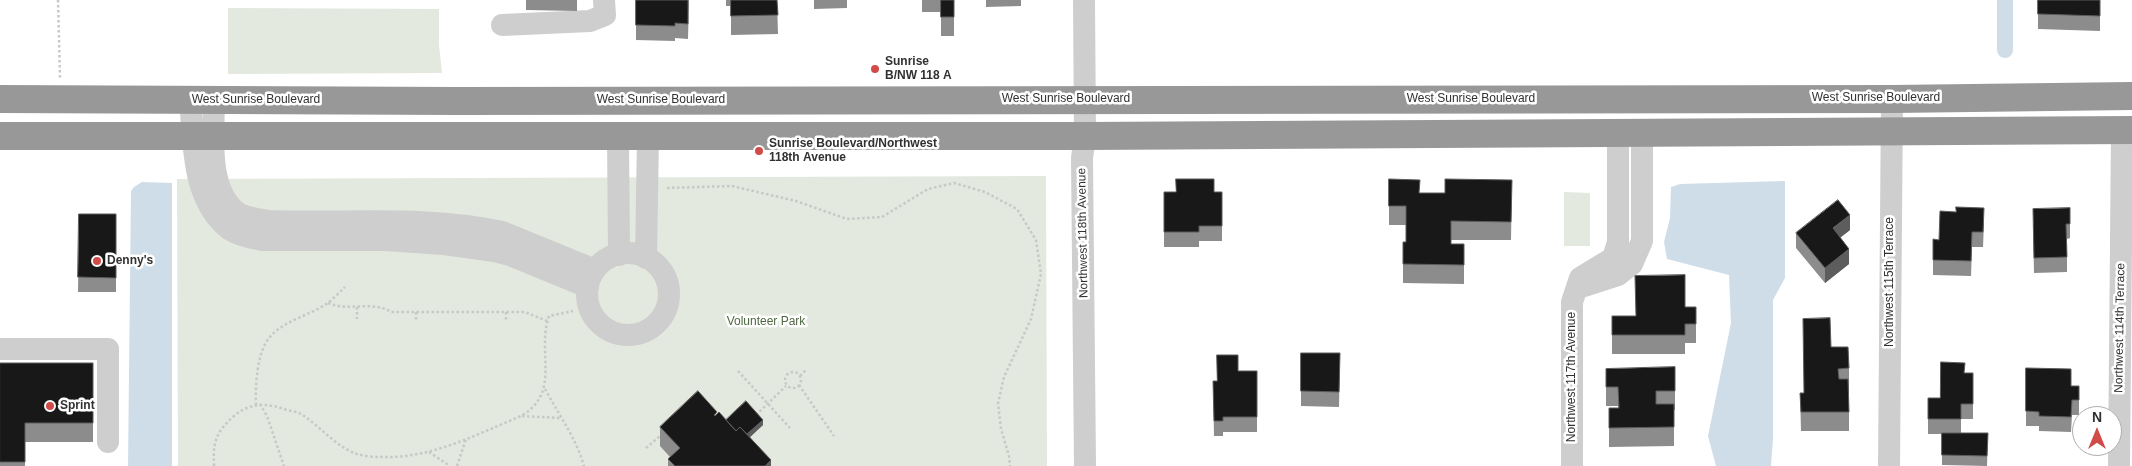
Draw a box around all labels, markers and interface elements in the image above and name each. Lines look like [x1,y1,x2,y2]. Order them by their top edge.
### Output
place label: Sunrise B/NW 118 A [885,55,952,83]
marker: Sunrise B/NW 118 A [869,63,881,75]
street label: West Sunrise Boulevard [1812,91,1940,105]
street label: West Sunrise Boulevard [1002,92,1130,106]
street label: West Sunrise Boulevard [1407,92,1535,106]
street label: West Sunrise Boulevard [192,93,320,107]
street label: West Sunrise Boulevard [597,93,725,107]
place label: Sunrise Boulevard/Northwest 118th Avenue [769,137,937,165]
marker: Sunrise Boulevard/Northwest 118th Avenue [753,145,765,157]
street label: Northwest 118th Avenue [1075,168,1091,298]
street label: Northwest 115th Terrace [1883,217,1897,347]
place label: Denny's [107,254,153,268]
marker: Denny's [91,255,103,267]
street label: Northwest 114th Terrace [2112,263,2128,393]
street label: Northwest 117th Avenue [1565,312,1579,442]
park label: Volunteer Park [727,315,805,329]
place label: Sprint [60,399,95,413]
marker: Sprint [44,400,56,412]
north arrow [2072,406,2122,456]
text: N [2092,409,2102,425]

